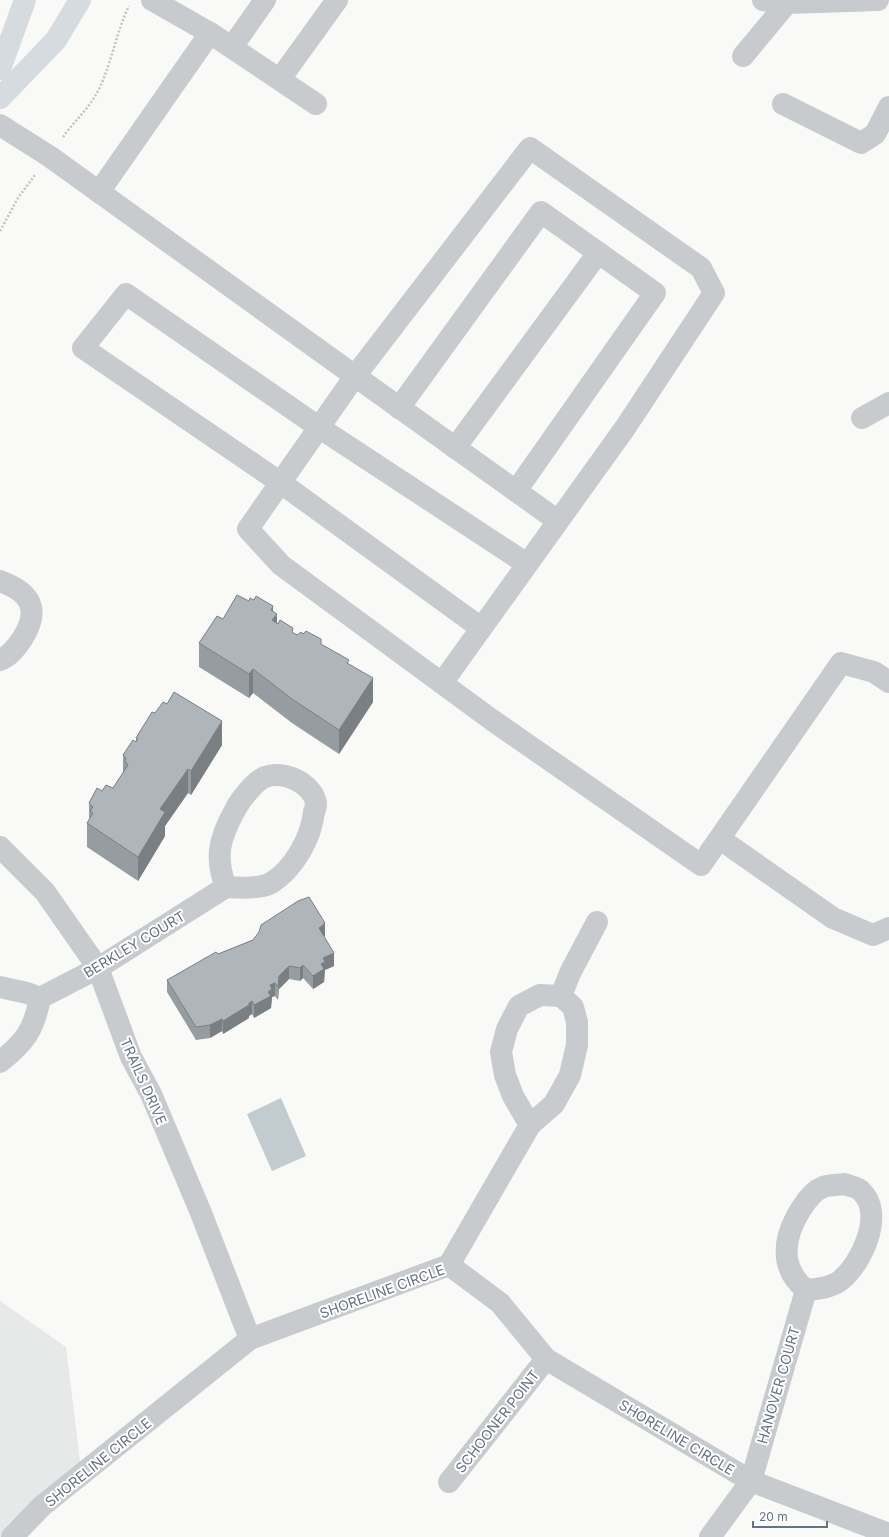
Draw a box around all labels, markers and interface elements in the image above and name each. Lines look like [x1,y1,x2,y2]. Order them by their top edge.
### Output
street label: BERKLEY COURT [80,907,188,981]
street label: TRAILS DRIVE [117,1035,171,1127]
street label: SHORELINE CIRCLE [317,1260,447,1322]
street label: HANOVER COURT [753,1324,803,1446]
street label: SCHOONER POINT [452,1366,542,1476]
street label: SHORELINE CIRCLE [616,1396,738,1478]
street label: SHORELINE CIRCLE [41,1414,155,1510]
scale bar [753,1503,827,1529]
text: 20 m [759,1509,788,1524]

